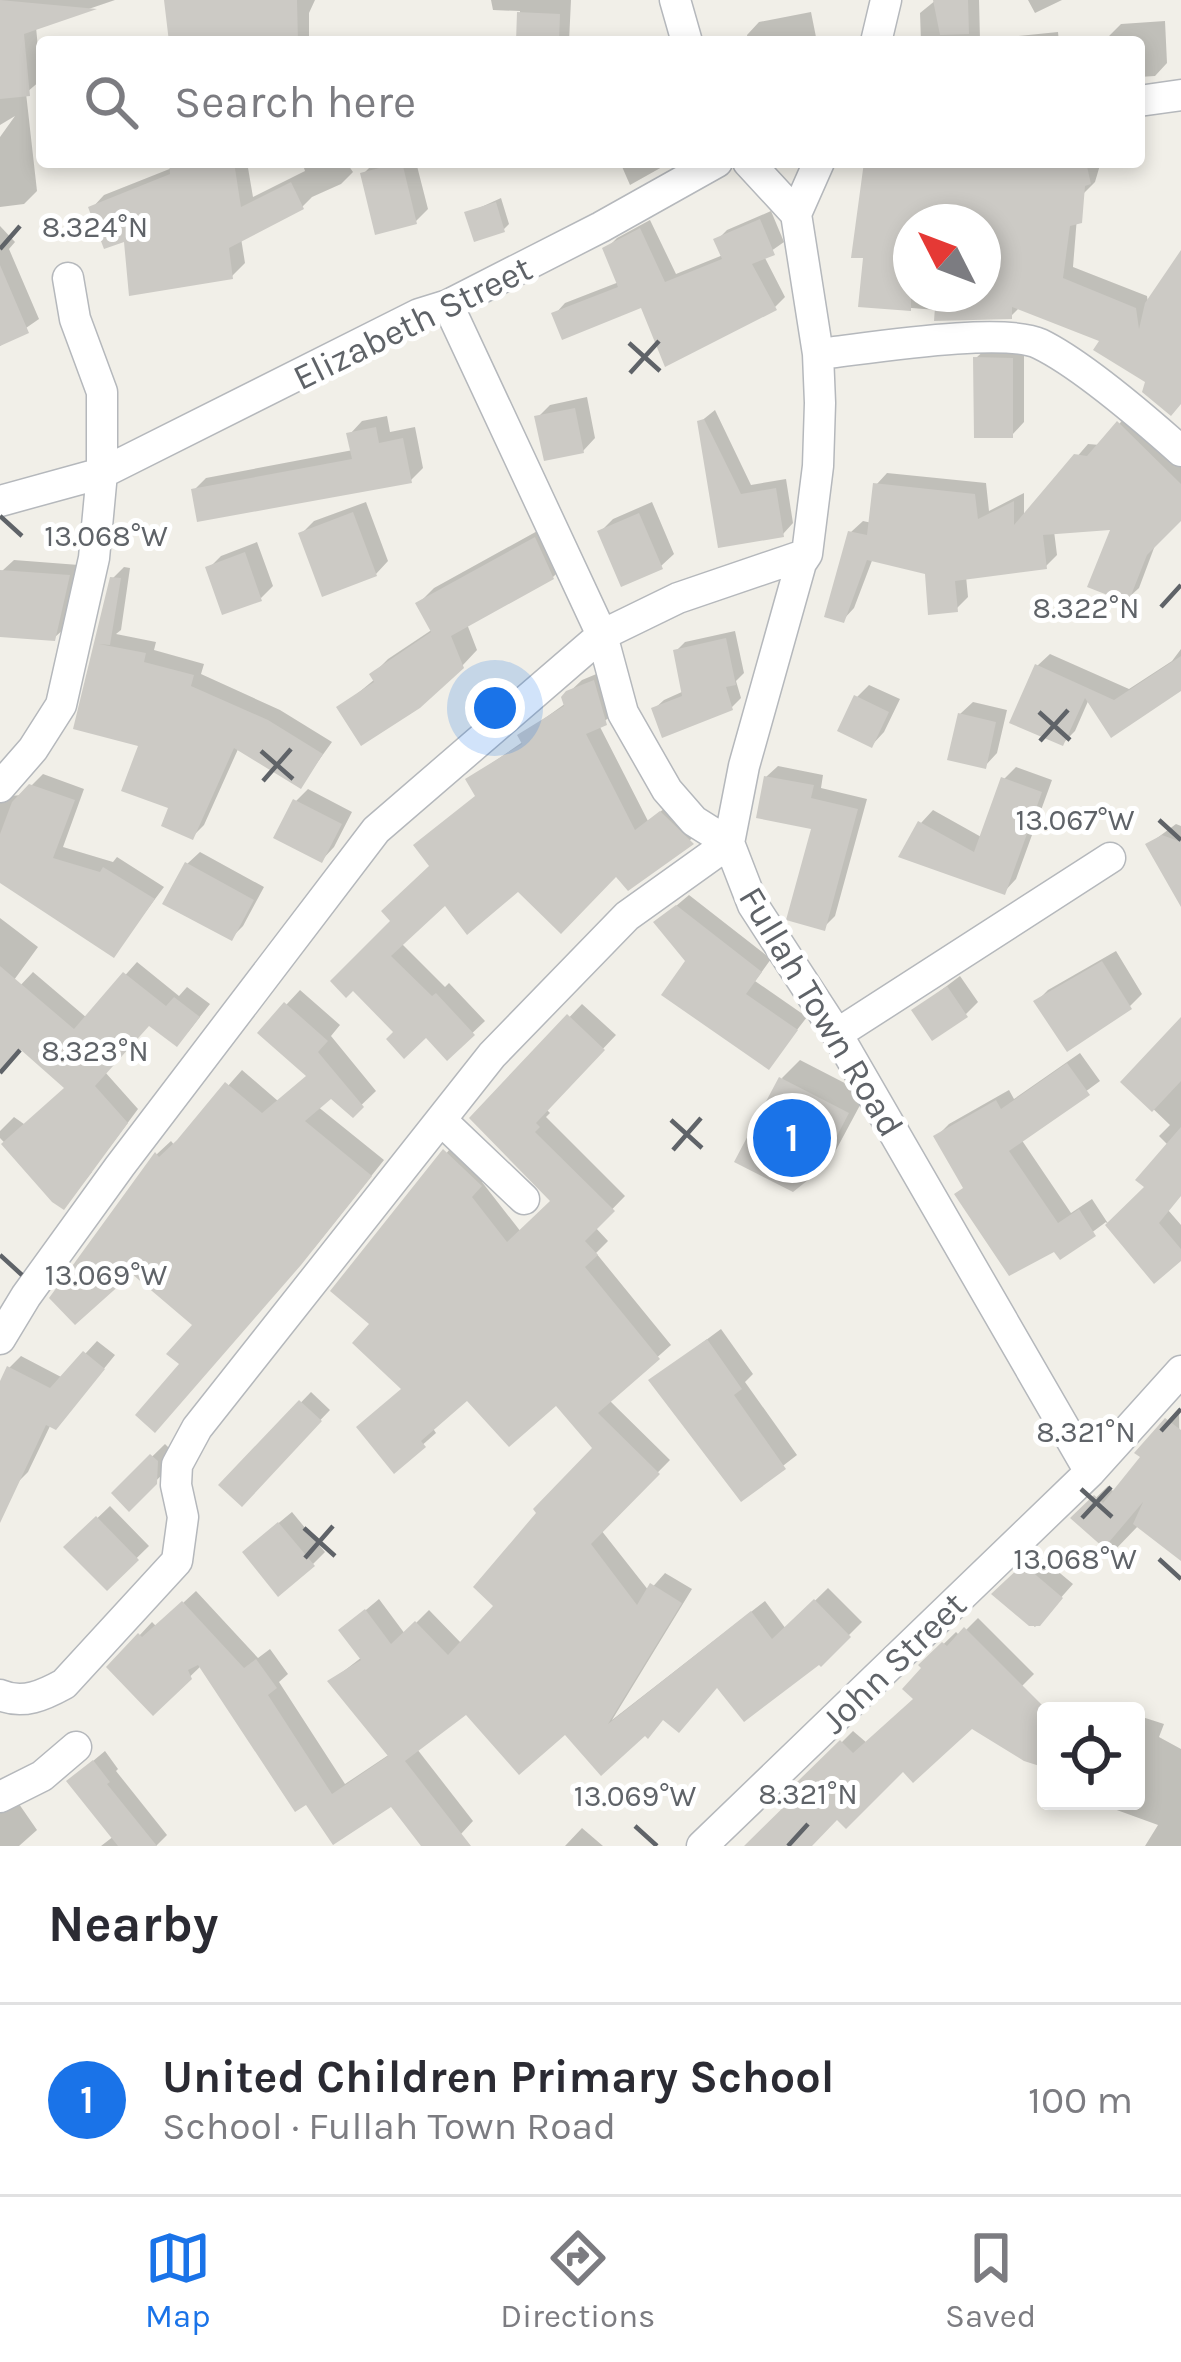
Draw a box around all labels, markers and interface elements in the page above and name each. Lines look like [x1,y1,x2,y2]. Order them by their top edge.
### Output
search box [36,36,1145,168]
icon: search [78,69,144,135]
text: Search here [174,76,416,128]
north arrow [893,204,1001,312]
text: 8.324°N [42,209,148,245]
street label: Elizabeth Street [286,247,539,399]
text: 13.068°W [44,518,168,554]
text: 8.322°N [1032,590,1140,626]
your location [465,678,525,738]
text: 13.067°W [1015,802,1135,838]
street label: Fullah Town Road [730,879,912,1144]
text: 8.323°N [41,1033,149,1069]
pin: 1 [753,1093,831,1183]
text: 13.069°W [45,1257,167,1293]
text: 8.321°N [1036,1414,1136,1450]
text: 13.068°W [1013,1541,1137,1577]
street label: John Street [813,1583,975,1742]
map controls [1037,1702,1145,1810]
button: locate [1037,1702,1145,1810]
text: 8.321°N [758,1776,858,1812]
text: 13.069°W [574,1778,696,1814]
text: Nearby [48,1894,218,1954]
text: United Children Primary School [162,2051,835,2103]
text: 1 [80,2077,94,2123]
text: 100 m [1028,2077,1133,2123]
text: School · Fullah Town Road [162,2103,616,2149]
tab: Map [145,2225,211,2335]
tab: Directions [500,2225,655,2335]
tab: Saved [945,2225,1036,2335]

